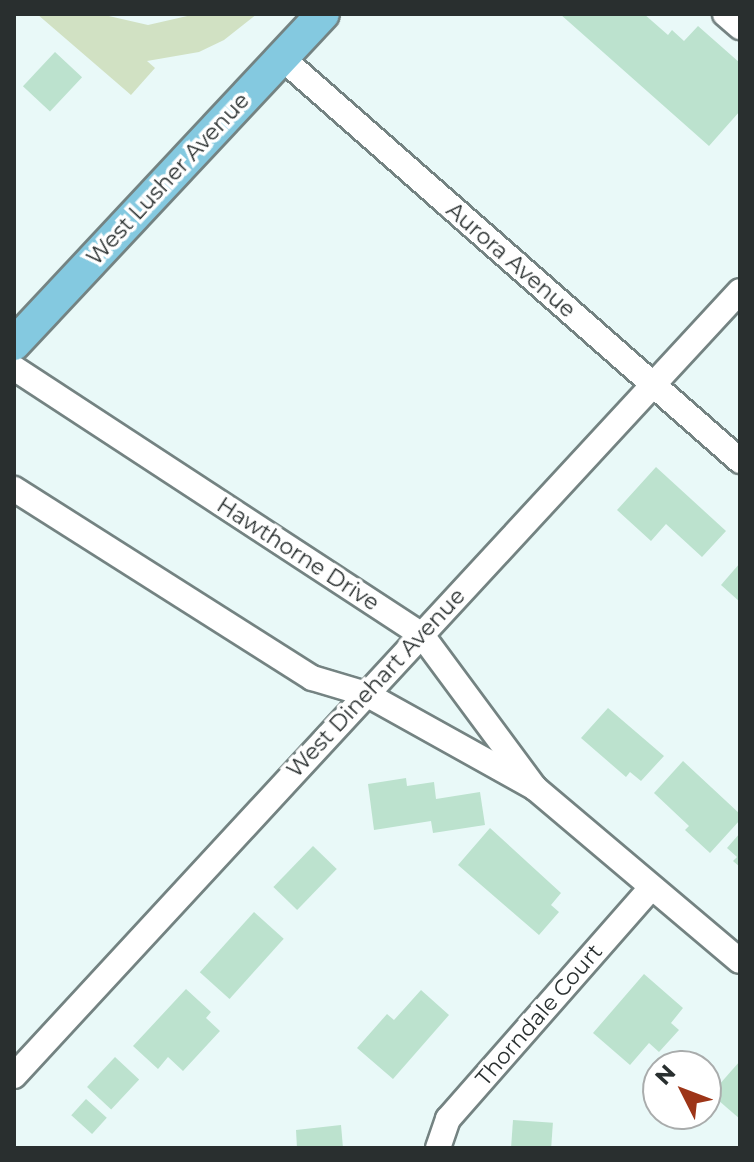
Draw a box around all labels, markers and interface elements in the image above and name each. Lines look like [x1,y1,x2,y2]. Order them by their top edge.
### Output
street label: West Lusher Avenue [81,87,255,271]
street label: Aurora Avenue [441,197,581,323]
street label: Hawthorne Drive [212,492,384,616]
street label: West Dinehart Avenue [281,583,471,783]
street label: Thorndale Court [470,939,608,1091]
north arrow [642,1050,722,1130]
text: N [649,1059,681,1091]

